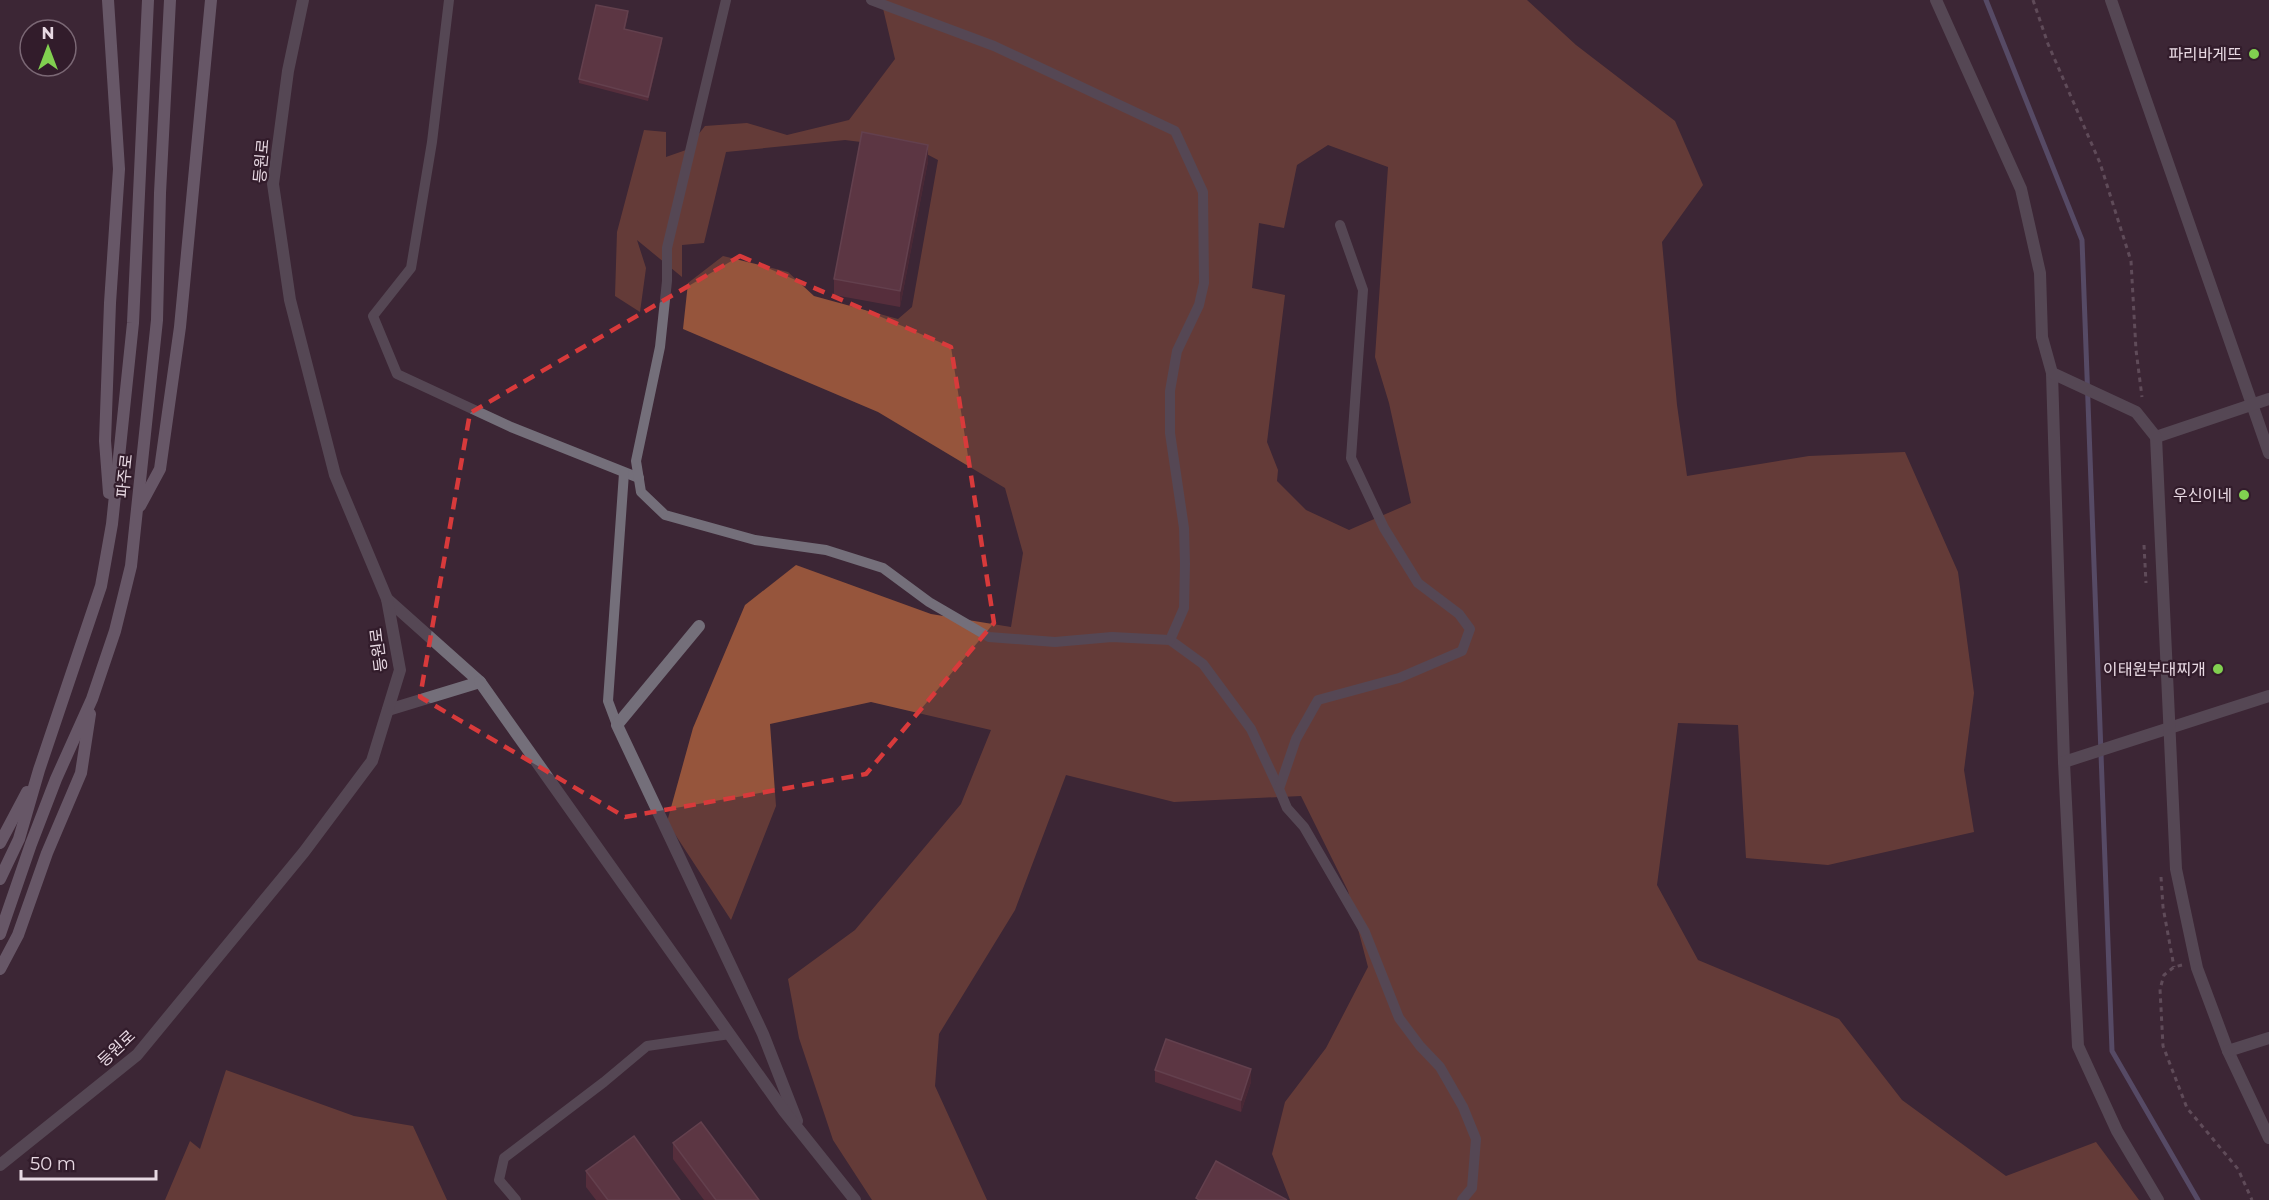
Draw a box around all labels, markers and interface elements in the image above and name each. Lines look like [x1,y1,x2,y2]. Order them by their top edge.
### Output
north arrow [18,18,78,78]
text: N [42,24,54,43]
place label: 파리바게뜨 [2168,45,2242,64]
marker: 파리바게뜨 [2247,47,2261,61]
street label: 등원로 [250,138,273,184]
street label: 파주로 [113,453,136,499]
place label: 우신이네 [2173,486,2232,505]
marker: 우신이네 [2237,488,2251,502]
street label: 등원로 [366,627,391,673]
place label: 이태원부대찌개 [2103,660,2206,679]
marker: 이태원부대찌개 [2211,662,2225,676]
street label: 등원로 [94,1026,139,1070]
scale bar [21,1143,156,1181]
text: 50 m [30,1153,76,1175]

